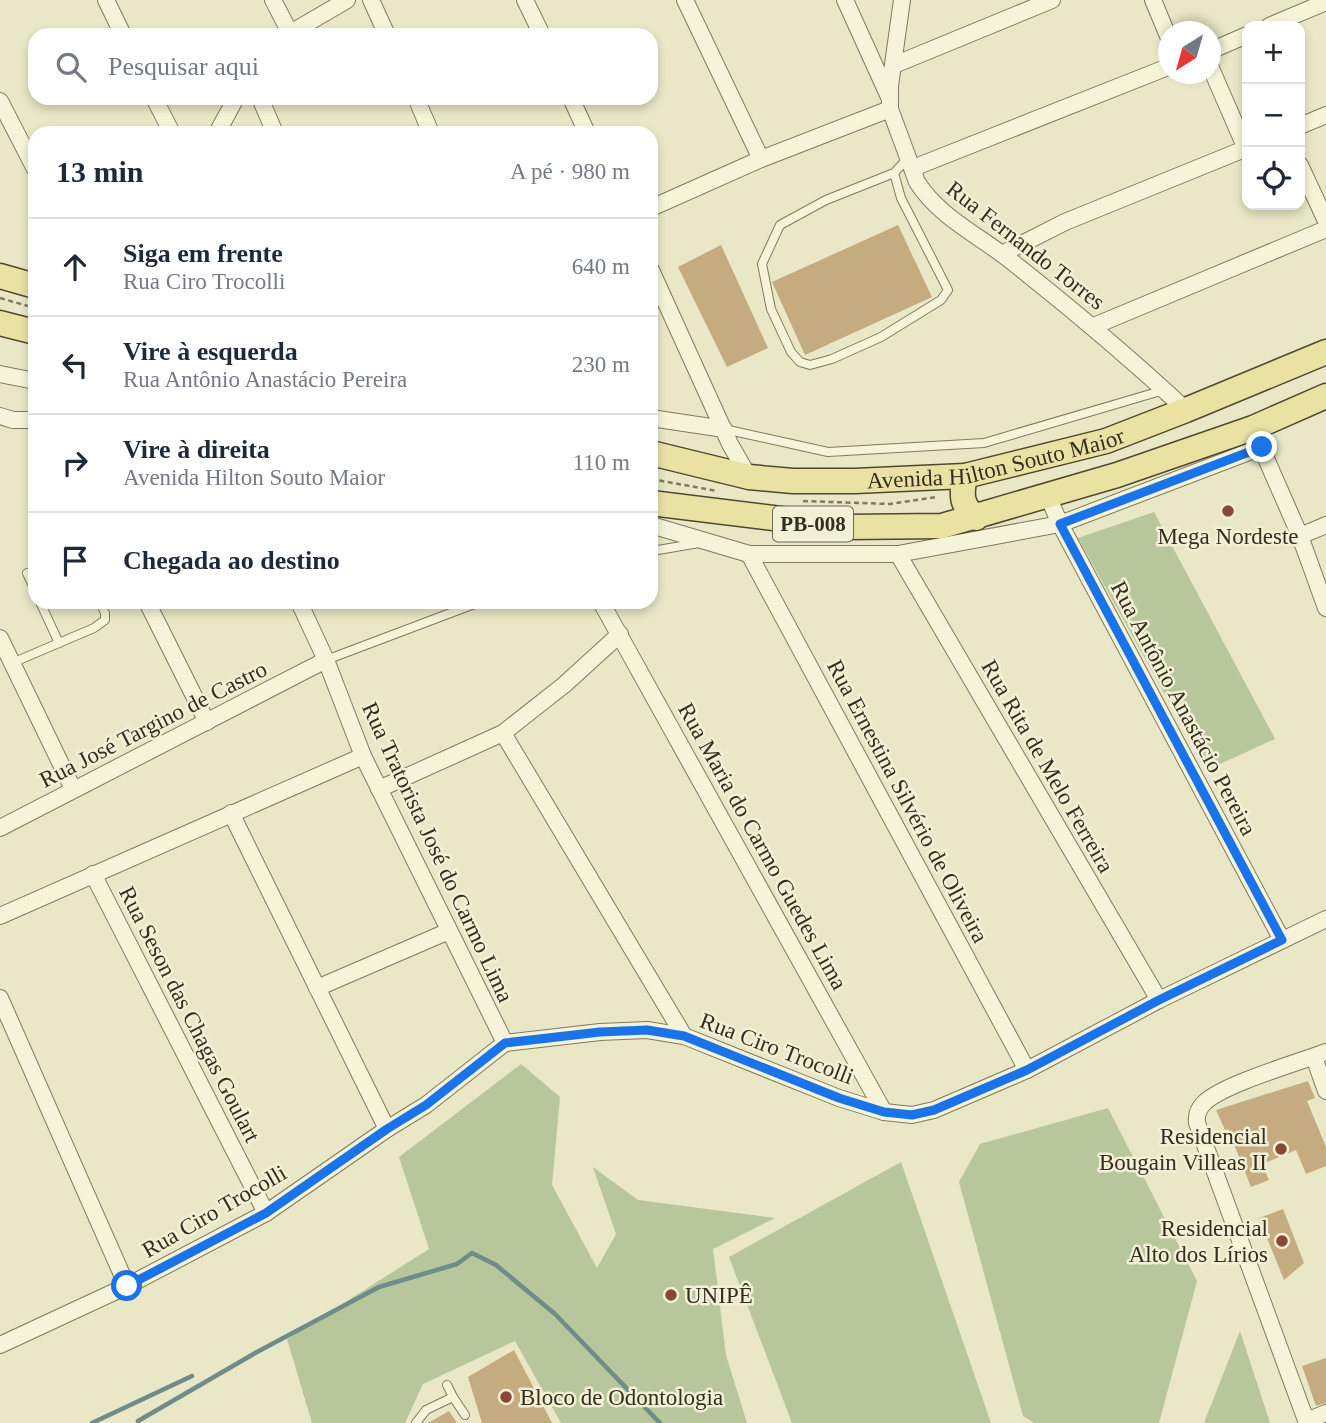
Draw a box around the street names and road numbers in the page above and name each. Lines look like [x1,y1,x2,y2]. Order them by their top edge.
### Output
street label: Rua Fernando Torres [942,176,1110,315]
street label: Avenida Hilton Souto Maior [866,423,1128,493]
road number: PB-008 [773,506,853,542]
street label: Rua Antônio Anastácio Pereira [1106,577,1261,840]
street label: Rua Rita de Melo Ferreira [976,655,1119,877]
street label: Rua José Targino de Castro [35,656,271,793]
street label: Rua Ernestina Silvério de Oliveira [822,656,993,947]
street label: Rua Tratorista José do Carmo Lima [357,698,518,1006]
street label: Rua Maria do Carmo Guedes Lima [673,699,852,994]
street label: Rua Seson das Chagas Goulart [114,882,265,1147]
street label: Rua Ciro Trocolli [697,1008,857,1089]
street label: Rua Ciro Trocolli [138,1160,291,1263]

